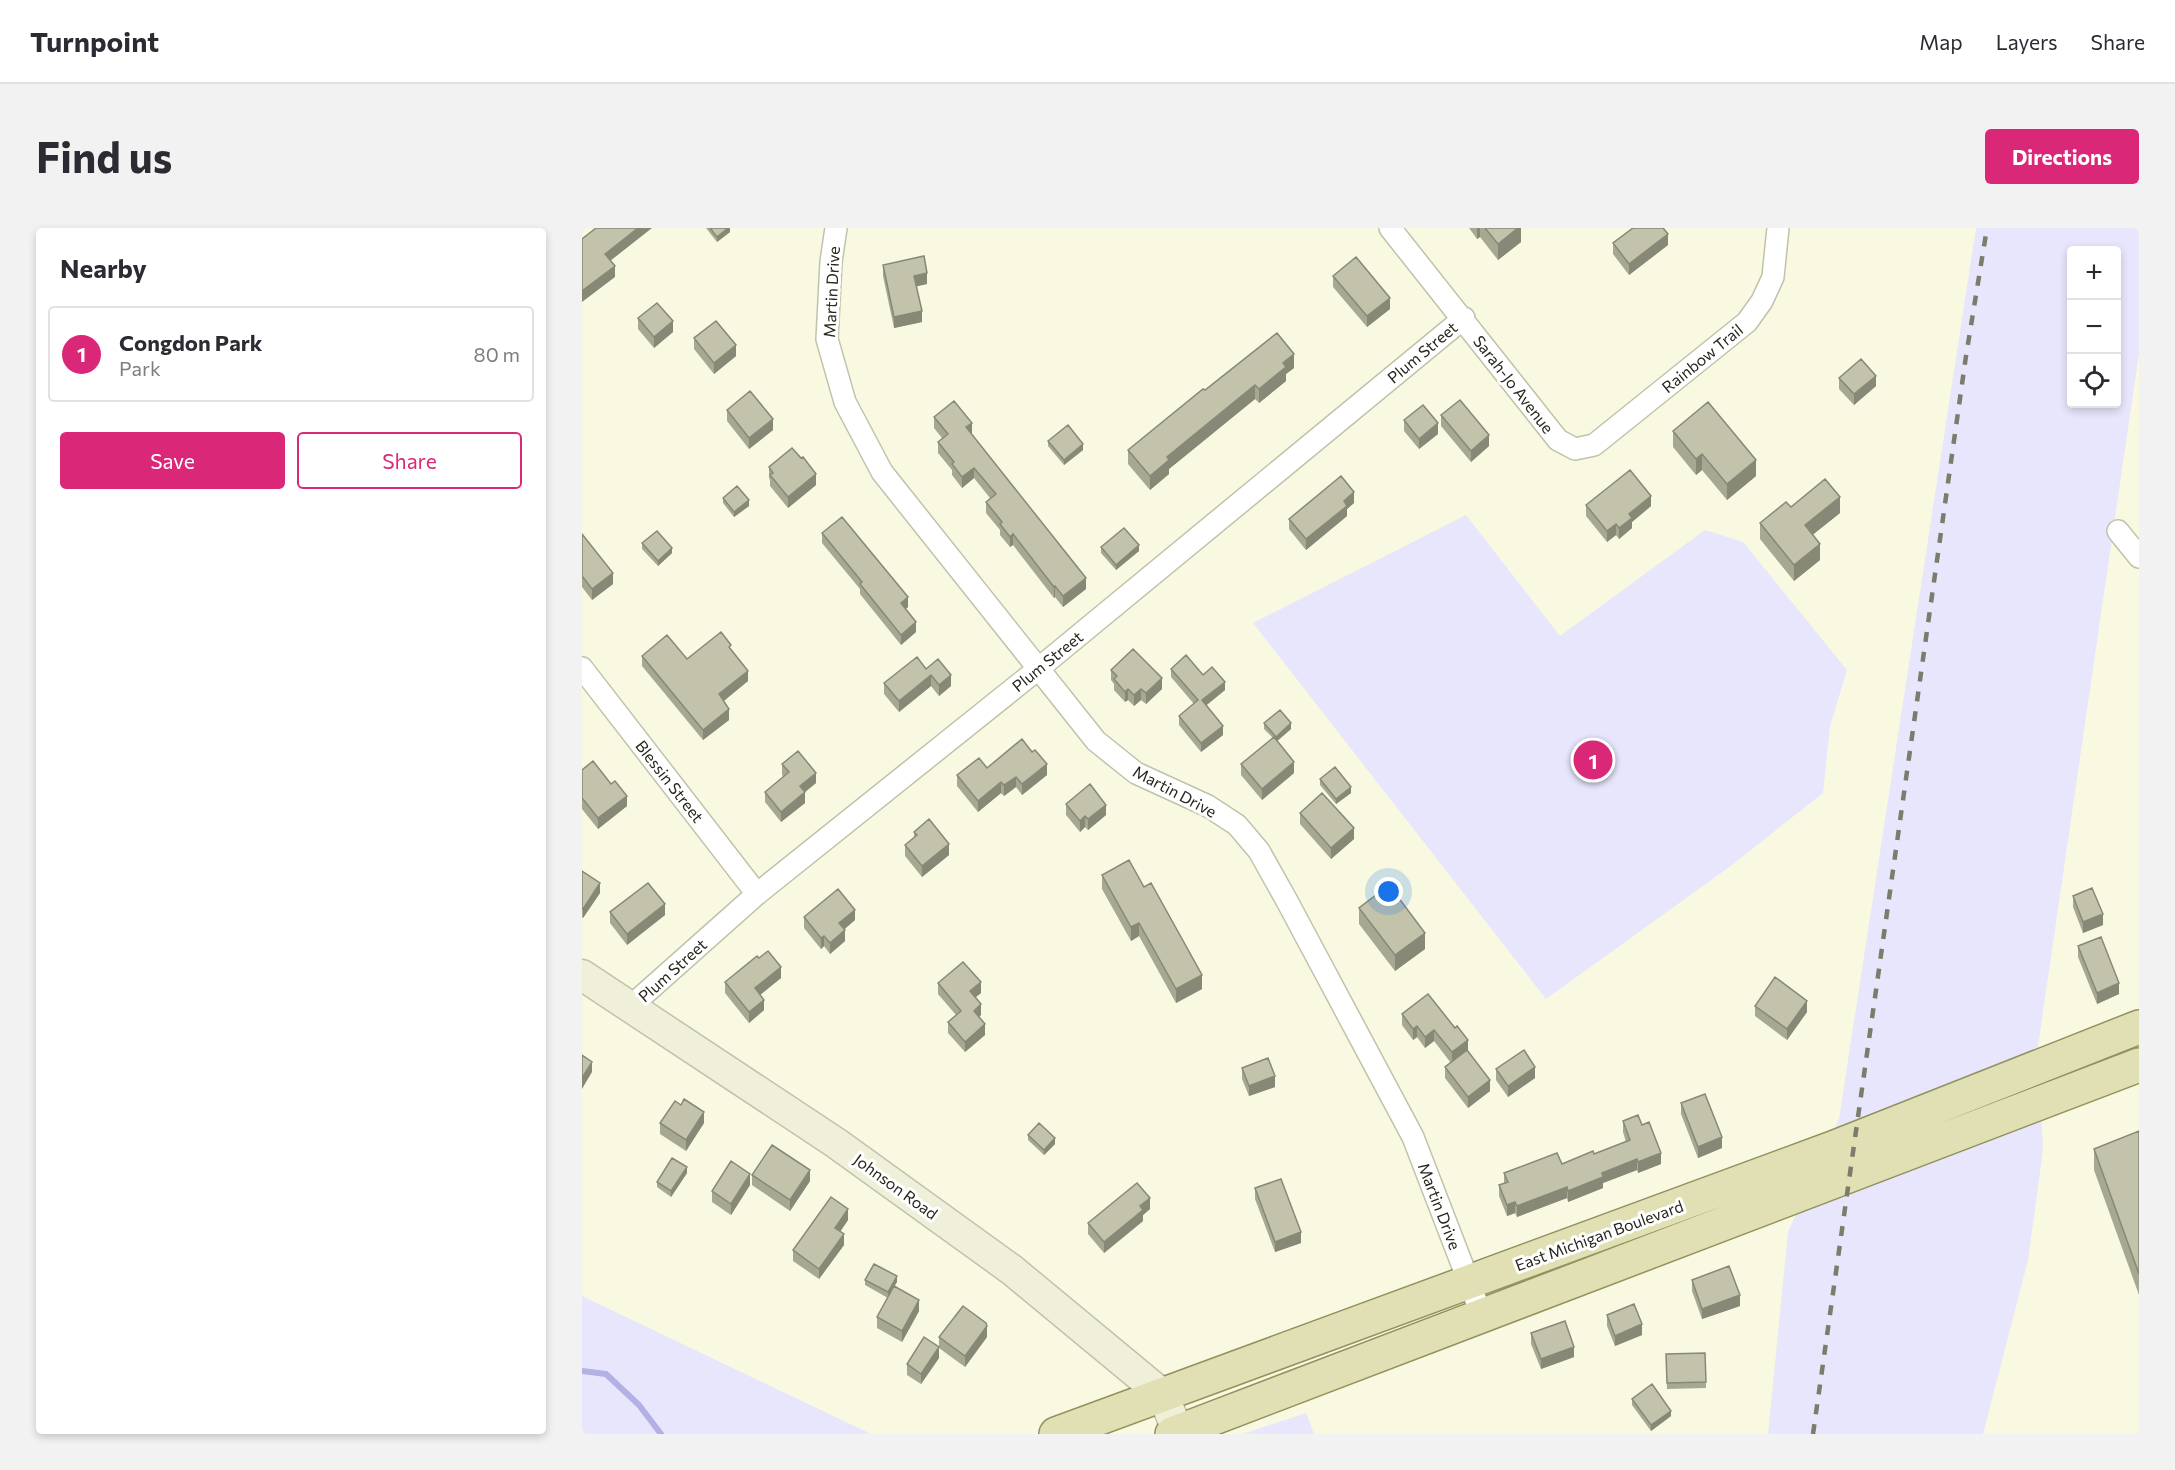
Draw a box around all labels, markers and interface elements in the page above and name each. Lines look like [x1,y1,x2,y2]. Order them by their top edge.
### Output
text: Turnpoint [30,24,159,58]
text: Map [1919,29,1963,54]
text: Layers [1996,29,2058,54]
text: Share [2091,29,2145,54]
button: Directions [1985,129,2139,184]
text: Find us [36,130,172,182]
street label: Martin Drive [819,246,843,338]
map controls [2067,246,2121,408]
button: + [2067,246,2121,300]
text: Nearby [60,252,147,283]
button: − [2067,300,2121,354]
street label: Plum Street [1383,317,1461,387]
street label: Rainbow Trail [1658,320,1746,396]
text: Congdon Park [119,329,262,356]
street label: Sarah-Jo Avenue [1470,331,1558,437]
text: 1 [77,342,86,366]
text: 80 m [474,342,520,366]
button: locate [2067,354,2121,408]
text: Park [119,356,161,380]
button: Save [60,432,285,489]
button: Share [297,432,522,489]
street label: Plum Street [1008,627,1086,695]
street label: Blessin Street [632,736,708,826]
pin: 1 [1574,738,1612,782]
street label: Martin Drive [1130,761,1220,821]
your location [1374,877,1403,906]
street label: Plum Street [634,934,710,1006]
street label: Johnson Road [850,1149,942,1223]
street label: Martin Drive [1415,1160,1465,1252]
street label: East Michigan Boulevard [1512,1196,1686,1274]

